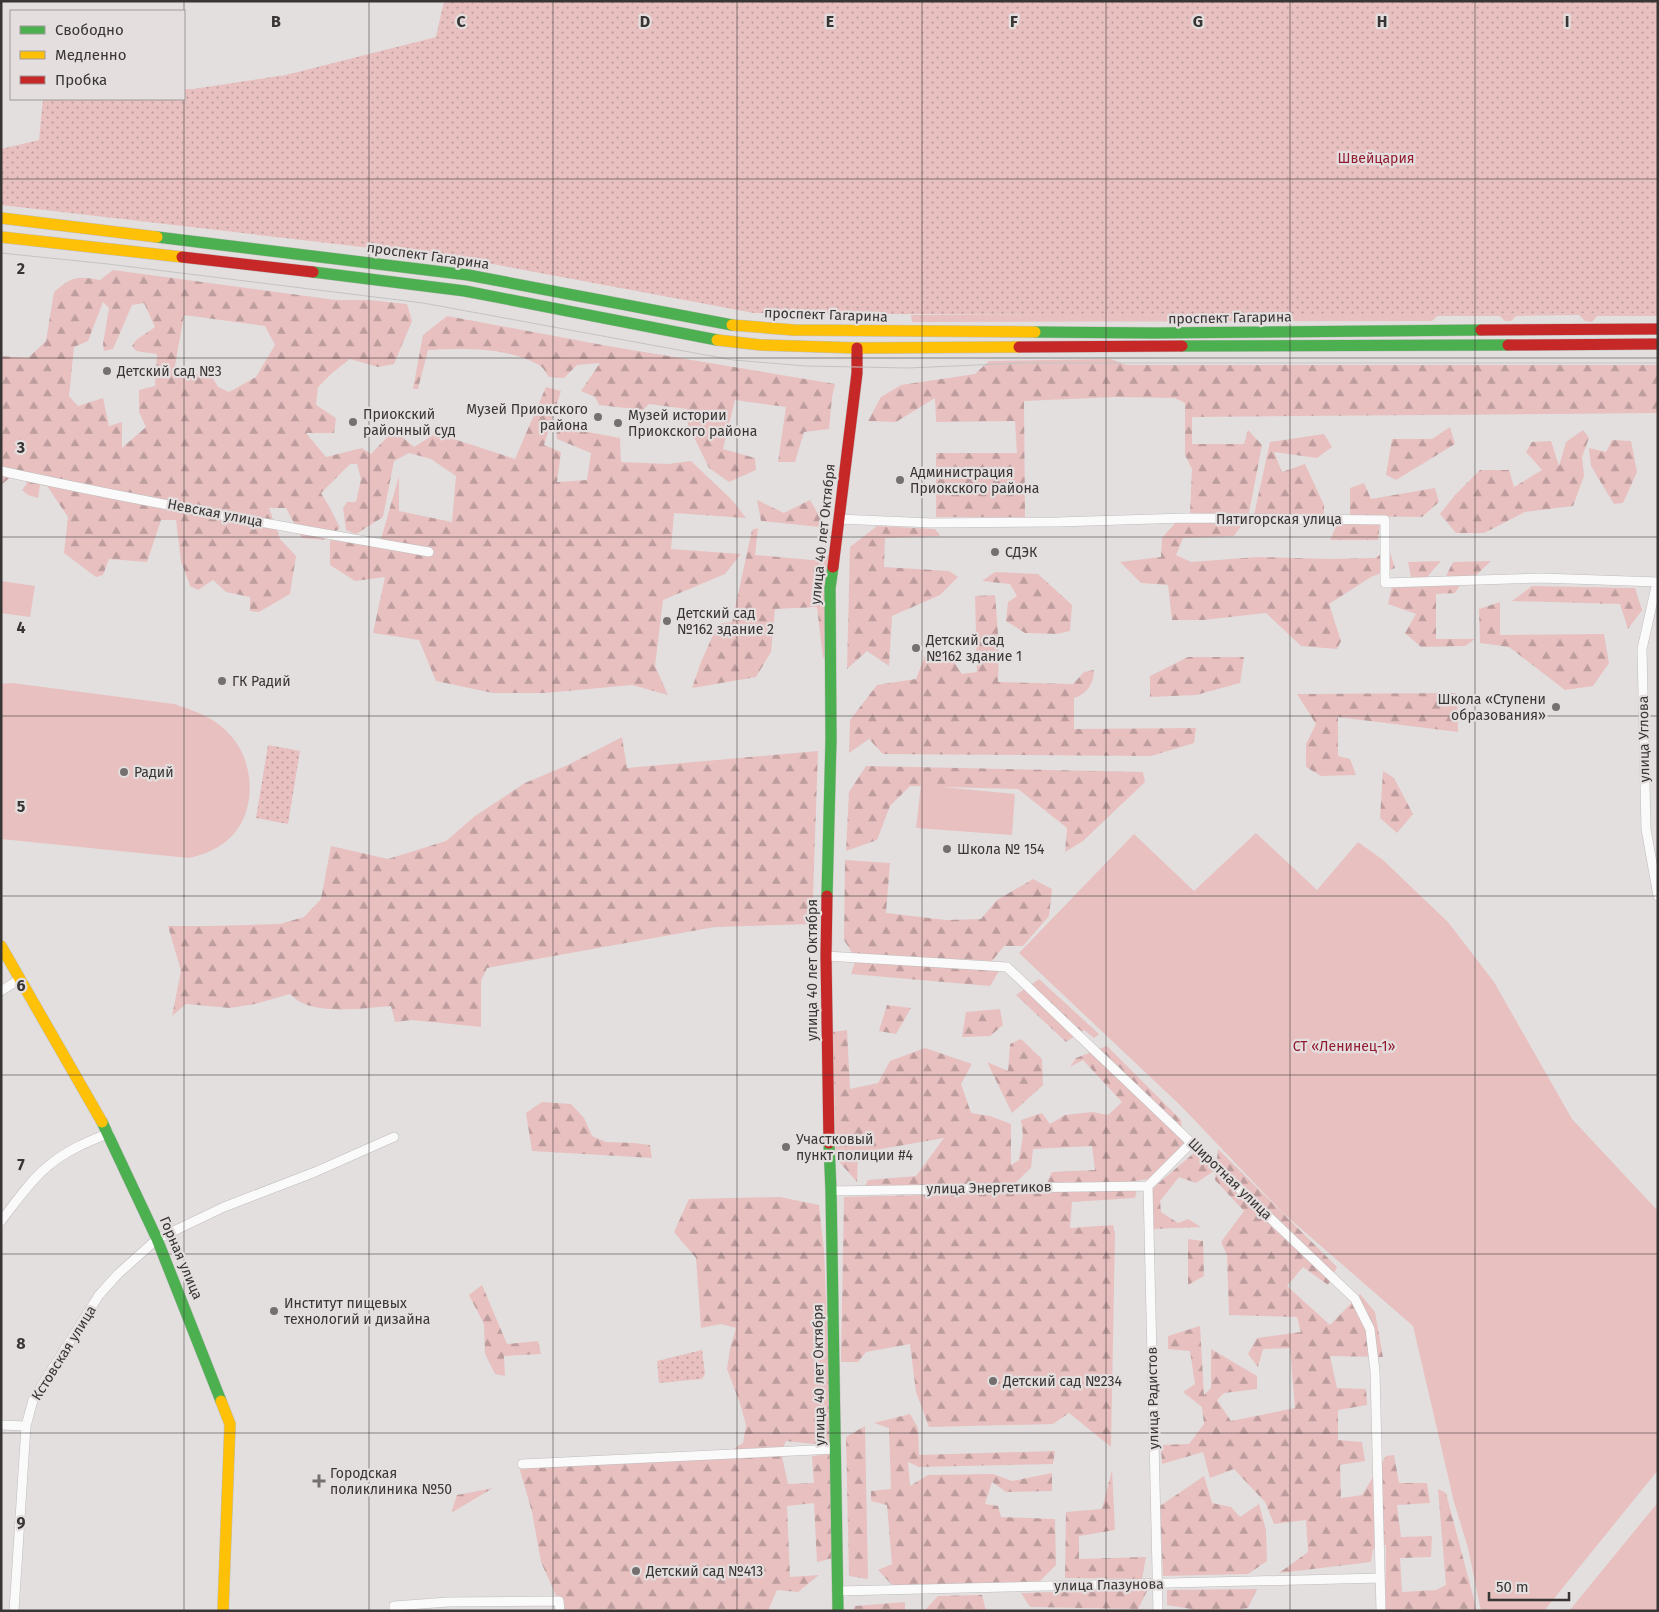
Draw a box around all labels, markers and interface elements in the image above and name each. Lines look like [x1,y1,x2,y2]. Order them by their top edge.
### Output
legend [10,10,185,100]
text: B [271,12,281,31]
text: C [456,12,466,31]
text: D [640,12,650,31]
text: E [826,12,834,31]
text: F [1010,12,1018,31]
text: G [1193,12,1203,31]
text: H [1377,12,1387,31]
text: I [1565,12,1569,31]
text: Свободно [55,21,124,39]
text: Медленно [55,46,127,64]
text: Пробка [55,71,107,89]
park label: Швейцария [1337,150,1415,167]
street label: проспект Гагарина [366,239,490,273]
text: 2 [17,259,25,278]
street label: проспект Гагарина [764,304,888,326]
street label: проспект Гагарина [1168,308,1292,328]
place label: Детский сад №3 [116,363,222,380]
marker: Детский сад №3 [101,365,113,377]
place label: Музей Приокского района [466,401,588,434]
place label: Приокский районный суд [363,406,456,439]
place label: Музей истории Приокского района [628,407,757,440]
marker: Музей Приокского района [592,411,604,423]
marker: Приокский районный суд [347,416,359,428]
marker: Музей истории Приокского района [612,417,624,429]
text: 3 [16,438,25,457]
street label: улица 40 лет Октября [807,463,839,605]
place label: Администрация Приокского района [910,464,1039,497]
marker: Администрация Приокского района [894,474,906,486]
street label: Невская улица [166,495,264,531]
street label: Пятигорская улица [1216,511,1342,528]
place label: СДЭК [1005,544,1038,561]
marker: СДЭК [989,546,1001,558]
place label: Детский сад №162 здание 2 [676,605,774,638]
marker: Детский сад №162 здание 2 [661,615,673,627]
text: 4 [16,618,26,637]
place label: Детский сад №162 здание 1 [925,632,1022,665]
marker: Детский сад №162 здание 1 [910,642,922,654]
place label: ГК Радий [232,673,291,690]
marker: ГК Радий [216,675,228,687]
place label: Школа «Ступени образования» [1438,691,1546,724]
street label: улица Углова [1635,695,1653,783]
marker: Школа «Ступени образования» [1550,701,1562,713]
place label: Радий [134,764,174,781]
marker: Радий [118,766,130,778]
text: 5 [17,797,26,816]
place label: Школа № 154 [957,841,1045,858]
marker: Школа № 154 [941,843,953,855]
street label: улица 40 лет Октября [804,899,821,1041]
text: 6 [16,976,26,995]
park label: СТ «Ленинец-1» [1293,1038,1395,1055]
place label: Участковый пункт полиции #4 [796,1131,913,1164]
street label: Широтная улица [1184,1135,1276,1223]
marker: Участковый пункт полиции #4 [780,1141,792,1153]
text: 7 [17,1155,25,1174]
street label: улица Энергетиков [926,1178,1052,1198]
street label: Горная улица [156,1214,206,1302]
place label: Институт пищевых технологий и дизайна [284,1295,430,1328]
street label: Кстовская улица [28,1302,100,1404]
street label: улица 40 лет Октября [809,1304,829,1446]
marker: Институт пищевых технологий и дизайна [268,1305,280,1317]
text: 8 [16,1334,26,1353]
street label: улица Радистов [1144,1346,1162,1449]
place label: Детский сад №234 [1002,1373,1122,1390]
marker: Детский сад №234 [987,1375,999,1387]
place label: Городская поликлиника №50 [330,1465,452,1498]
marker: Городская поликлиника №50 [312,1474,326,1488]
text: 9 [17,1513,26,1532]
place label: Детский сад №413 [645,1563,763,1580]
marker: Детский сад №413 [630,1565,642,1577]
scale bar [1489,1570,1569,1602]
street label: улица Глазунова [1054,1576,1164,1594]
text: 50 m [1496,1578,1529,1596]

